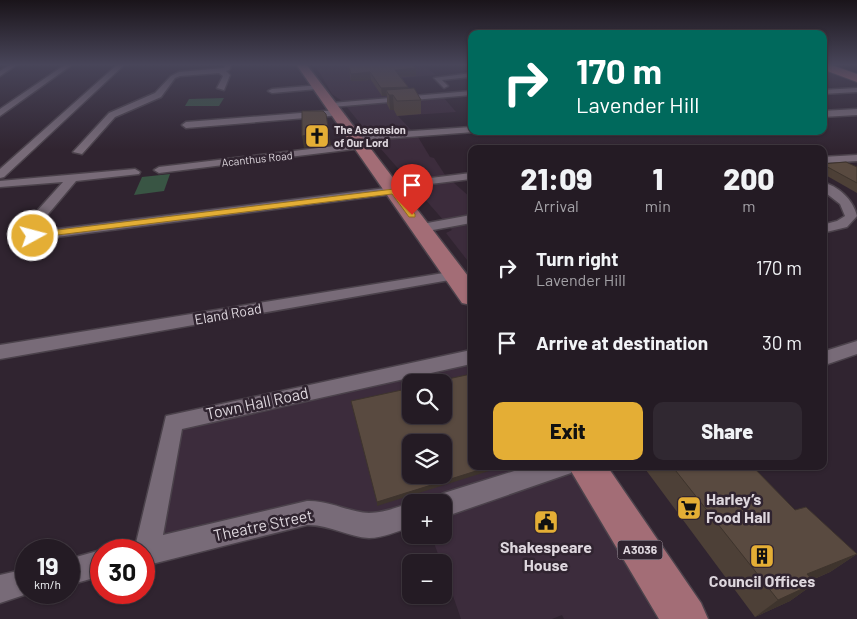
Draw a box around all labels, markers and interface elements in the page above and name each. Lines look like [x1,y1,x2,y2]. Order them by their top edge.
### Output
text: 170 m [576,49,662,91]
icon: right [493,50,558,115]
text: Lavender Hill [576,91,699,117]
church icon: The Ascension of Our Lord [304,123,330,149]
place label: The Ascension of Our Lord [334,123,406,149]
street label: Acanthus Road [221,148,293,169]
text: 21:09 [520,160,592,196]
text: 1 [652,160,663,196]
text: 200 [723,160,775,196]
pin [391,164,433,215]
icon: arrive [398,171,426,199]
text: Arrival [534,196,579,215]
text: min [645,196,671,215]
text: m [742,196,755,215]
position arrow [6,209,58,261]
text: Turn right [536,247,618,270]
icon: right [493,254,521,282]
text: 170 m [756,256,802,279]
text: Lavender Hill [536,270,626,289]
street label: Eland Road [193,299,263,328]
icon: arrive [493,329,521,357]
text: Arrive at destination [536,331,708,354]
text: 30 m [762,331,802,354]
map controls [402,374,452,604]
button: search [402,374,452,424]
street label: Town Hall Road [204,382,310,423]
button: Exit [493,402,643,460]
button: Share [653,402,802,460]
button: layers [402,434,452,484]
place label: Harley’s Food Hall [706,489,771,526]
button: + [402,494,452,544]
supermarket icon: Harley’s Food Hall [676,495,702,521]
street label: Theatre Street [211,505,314,544]
public building icon: Shakespeare House [533,509,559,535]
place label: Shakespeare House [500,537,592,574]
speed limit sign: 30 [90,539,155,604]
road number: A3036 [618,540,662,560]
building icon: Council Offices [749,543,775,569]
text: 19 [36,550,59,580]
button: − [402,554,452,604]
place label: Council Offices [709,571,815,590]
text: km/h [34,577,61,591]

